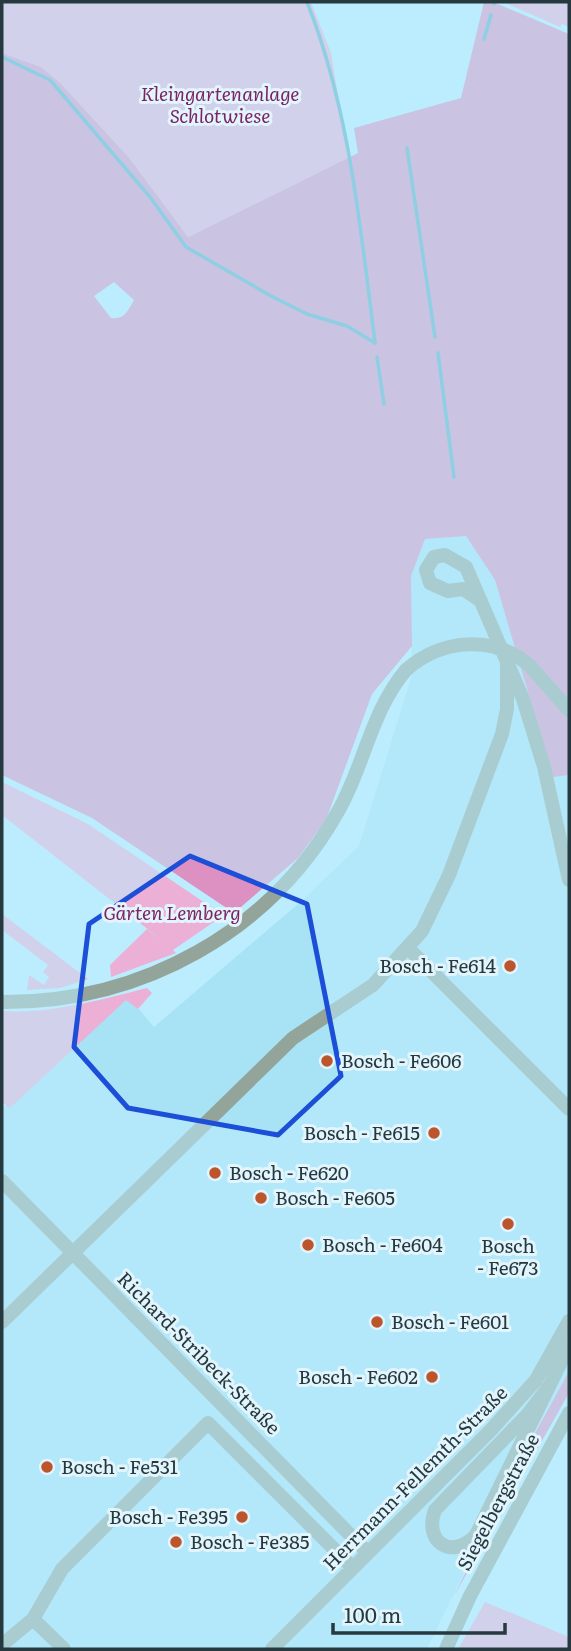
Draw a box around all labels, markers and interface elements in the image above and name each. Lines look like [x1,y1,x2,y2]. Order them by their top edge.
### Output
park label: Kleingartenanlage Schlotwiese [141,79,299,129]
park label: Gärten Lemberg [103,898,241,926]
place label: Bosch - Fe614 [379,951,497,979]
marker: Bosch - Fe614 [502,958,518,974]
place label: Bosch - Fe606 [341,1046,461,1074]
marker: Bosch - Fe606 [319,1053,335,1069]
place label: Bosch - Fe615 [303,1118,420,1146]
marker: Bosch - Fe615 [426,1125,442,1141]
place label: Bosch - Fe620 [229,1158,349,1186]
marker: Bosch - Fe620 [207,1165,223,1181]
place label: Bosch - Fe605 [275,1183,395,1211]
marker: Bosch - Fe605 [253,1190,269,1206]
marker: Bosch - Fe673 [500,1216,516,1232]
place label: Bosch - Fe604 [322,1230,443,1258]
place label: Bosch - Fe673 [477,1231,539,1281]
marker: Bosch - Fe604 [300,1237,316,1253]
street label: Richard-Stribeck-Straße [112,1264,288,1440]
place label: Bosch - Fe601 [391,1307,509,1335]
marker: Bosch - Fe601 [369,1314,385,1330]
place label: Bosch - Fe602 [298,1362,418,1390]
marker: Bosch - Fe602 [424,1369,440,1385]
street label: Herrmann-Fellemth-Straße [316,1379,513,1576]
street label: Siegelbergstraße [449,1428,545,1575]
place label: Bosch - Fe531 [61,1452,178,1480]
marker: Bosch - Fe531 [39,1459,55,1475]
place label: Bosch - Fe395 [109,1502,228,1530]
marker: Bosch - Fe395 [234,1509,250,1525]
place label: Bosch - Fe385 [190,1527,310,1555]
marker: Bosch - Fe385 [168,1534,184,1550]
scale bar [333,1592,504,1636]
text: 100 m [344,1598,401,1629]

